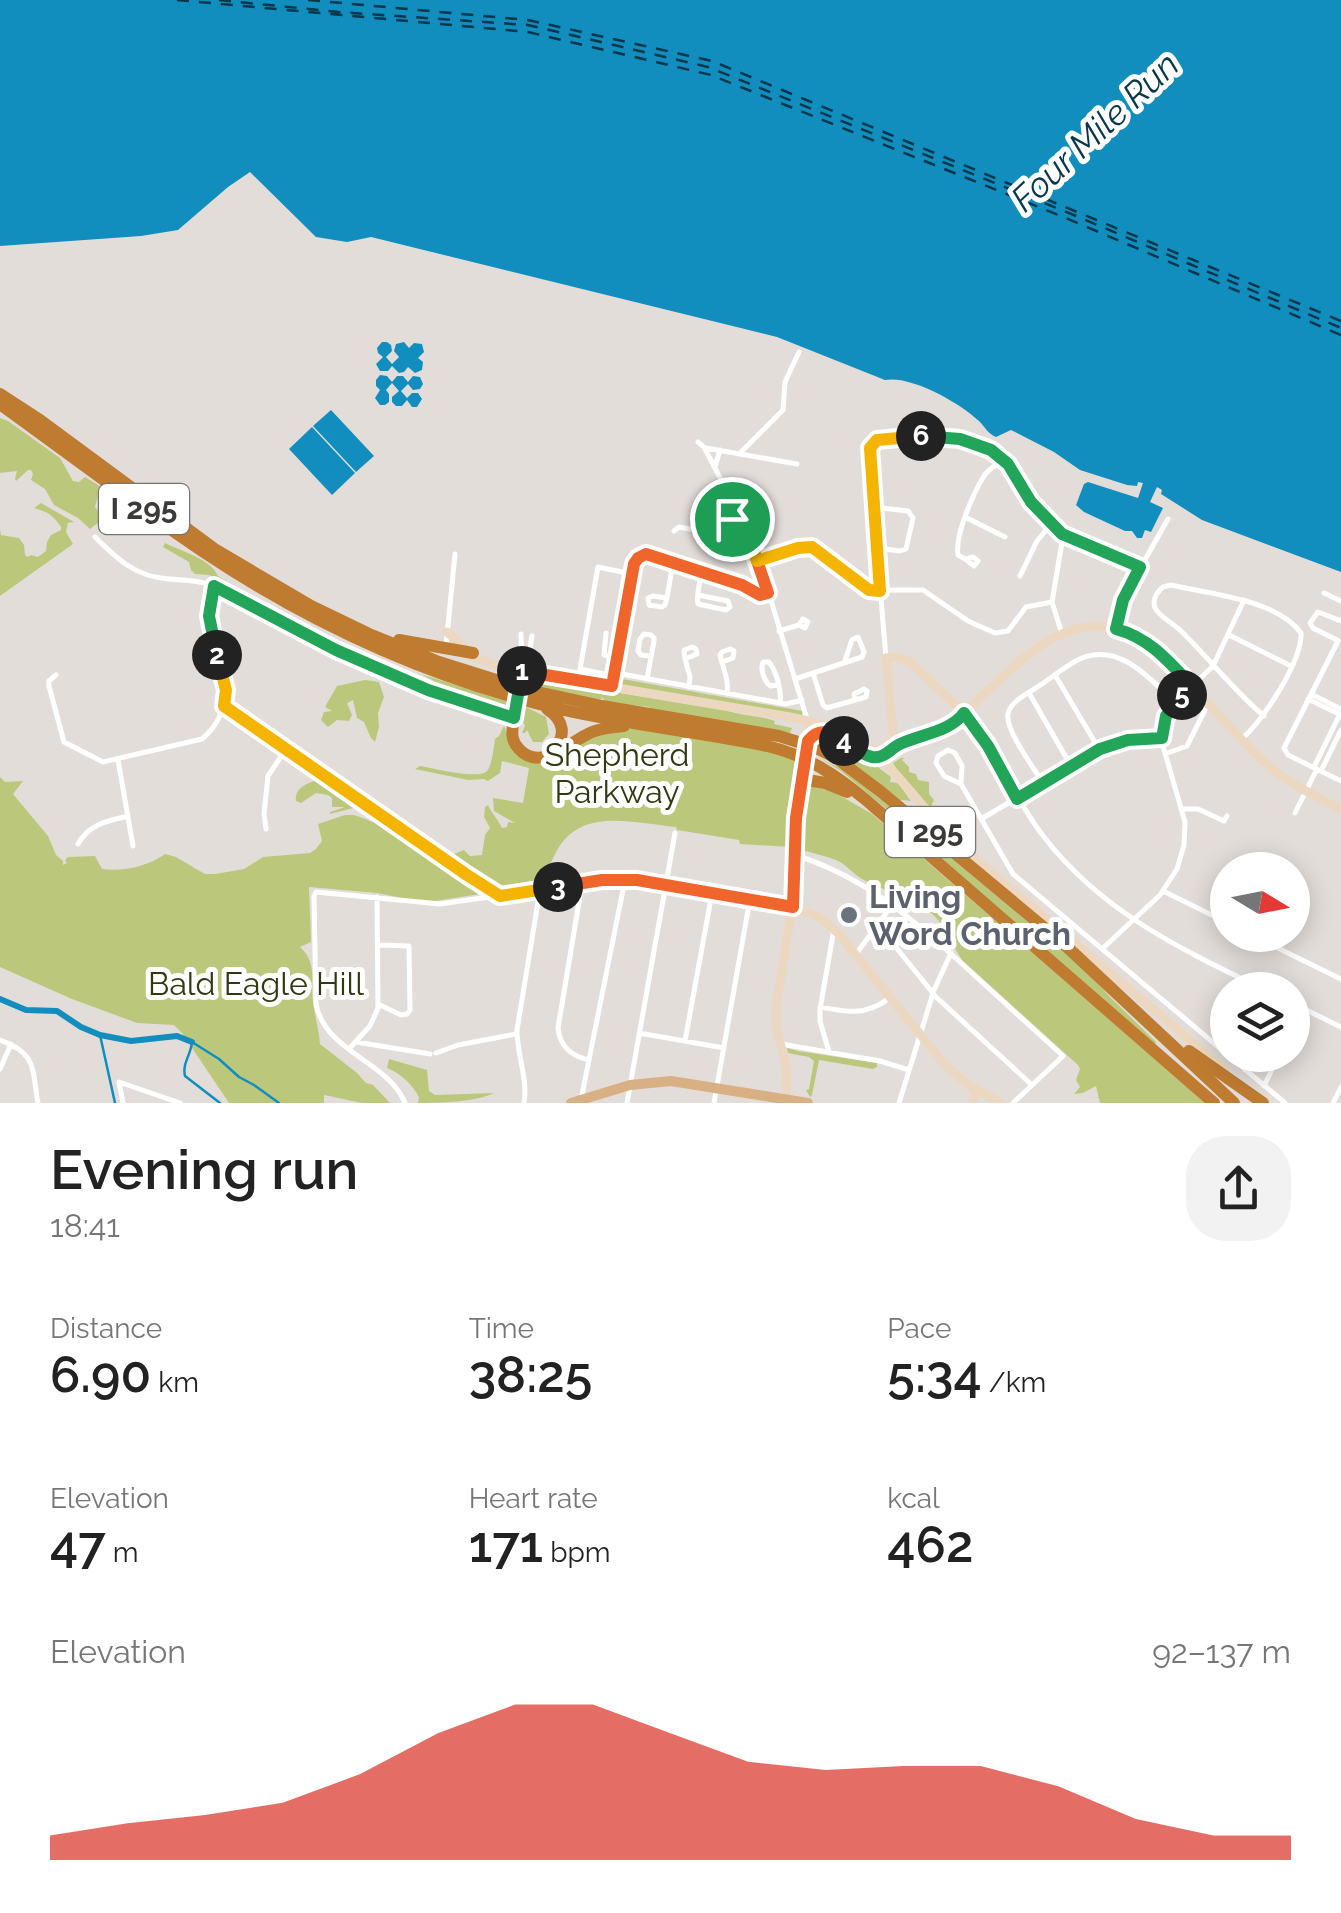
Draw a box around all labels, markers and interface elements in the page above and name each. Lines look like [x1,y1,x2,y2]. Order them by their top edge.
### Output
water label: Four Mile Run [1003,44,1187,219]
pin: 6 [896,411,946,461]
text: 6 [913,419,930,452]
pin [690,477,775,562]
road number: I 295 [99,484,189,534]
icon: arrive [705,492,760,547]
pin: 2 [192,630,242,680]
text: 2 [209,638,225,671]
pin: 1 [497,646,547,696]
text: 1 [515,654,529,687]
pin: 5 [1157,670,1207,720]
text: 5 [1174,678,1190,711]
pin: 4 [819,716,869,766]
text: 4 [836,724,852,757]
park label: Shepherd Parkway [545,736,689,810]
road number: I 295 [885,807,975,857]
north arrow [1210,852,1310,952]
map controls [1210,852,1310,1072]
pin: 3 [533,862,583,912]
text: 3 [550,870,566,903]
place label: Living Word Church [869,878,1071,952]
marker: Living Word Church [838,904,860,926]
park label: Bald Eagle Hill [148,965,364,1002]
button: layers [1210,972,1310,1072]
button: share [1186,1136,1291,1241]
text: Evening run [50,1137,358,1202]
text: 18:41 [50,1207,120,1244]
text: Distance [50,1312,162,1345]
text: Time [469,1312,534,1345]
text: Pace [887,1312,952,1345]
text: 6.90 [50,1345,151,1404]
text: 38:25 [469,1345,592,1404]
text: 5:34 [887,1345,982,1404]
text: km [151,1366,199,1399]
text: /km [982,1366,1046,1399]
text: Elevation [50,1482,169,1515]
text: Heart rate [469,1482,598,1515]
text: kcal [887,1482,940,1515]
text: 47 [50,1515,106,1574]
text: 171 [469,1515,543,1574]
text: 462 [887,1515,973,1574]
text: m [106,1536,138,1569]
text: bpm [543,1536,611,1569]
text: Elevation [50,1633,186,1670]
text: 92–137 m [1152,1633,1291,1670]

